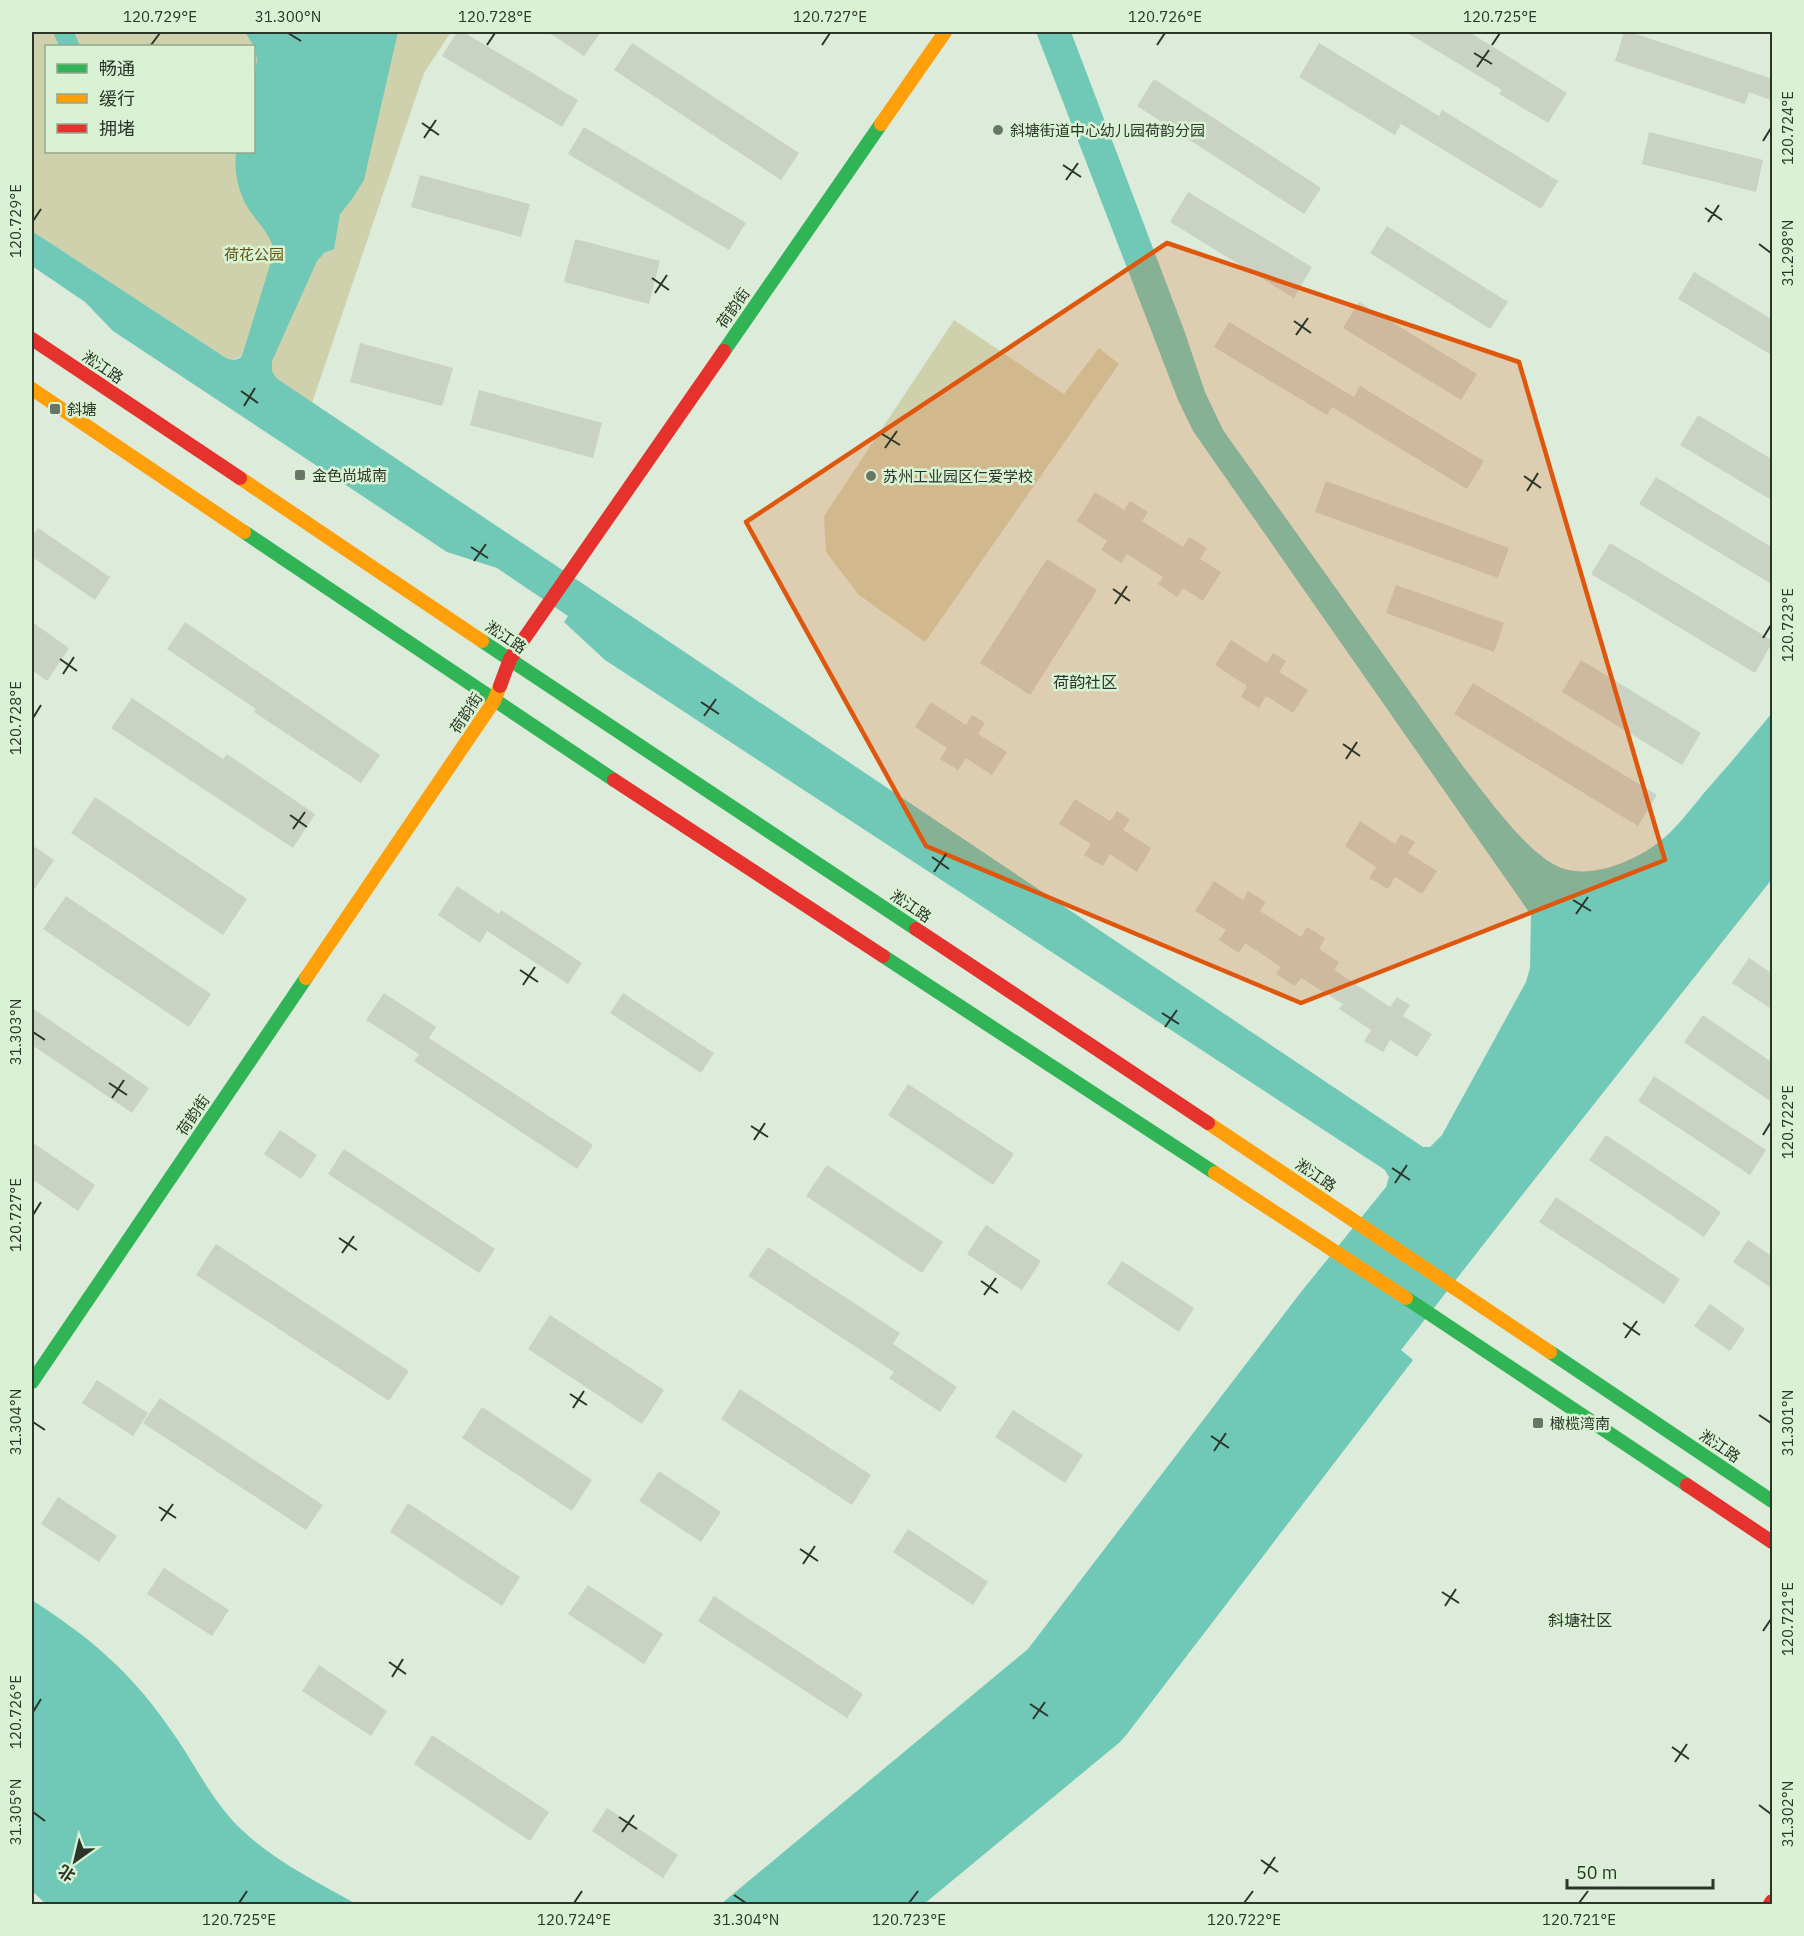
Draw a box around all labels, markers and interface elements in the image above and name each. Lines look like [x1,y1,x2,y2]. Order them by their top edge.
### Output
text: 120.729°E [123,7,197,26]
text: 31.300°N [255,7,321,26]
text: 120.728°E [458,7,532,26]
text: 120.727°E [793,7,867,26]
text: 120.726°E [1128,7,1202,26]
text: 120.725°E [1463,7,1537,26]
legend [45,45,255,153]
text: 畅通 [99,57,135,80]
text: 缓行 [99,87,135,110]
text: 120.724°E [1778,91,1797,165]
text: 拥堵 [99,117,135,140]
place label: 斜塘街道中心幼儿园荷韵分园 [1010,121,1205,140]
marker: 斜塘街道中心幼儿园荷韵分园 [991,123,1005,137]
text: 120.729°E [6,184,25,258]
text: 31.298°N [1778,220,1797,286]
park label: 荷花公园 [224,245,284,264]
street label: 荷韵街 [712,284,754,332]
street label: 淞江路 [79,347,127,387]
place label: 斜塘 [67,400,97,419]
marker: 斜塘 [48,402,62,416]
place label: 金色尚城南 [312,466,387,485]
place label: 苏州工业园区仁爱学校 [883,467,1033,486]
marker: 金色尚城南 [293,468,307,482]
marker: 苏州工业园区仁爱学校 [864,469,878,483]
text: 120.723°E [1778,588,1797,662]
street label: 淞江路 [482,617,530,657]
district label: 荷韵社区 [1053,672,1117,692]
text: 120.728°E [6,681,25,755]
street label: 荷韵街 [446,689,486,737]
street label: 淞江路 [887,886,935,926]
text: 31.303°N [6,999,25,1065]
text: 120.722°E [1778,1085,1797,1159]
street label: 荷韵街 [173,1091,213,1139]
street label: 淞江路 [1292,1155,1340,1195]
text: 120.727°E [6,1178,25,1252]
text: 31.304°N [6,1389,25,1455]
text: 31.301°N [1778,1390,1797,1456]
place label: 橄榄湾南 [1550,1414,1610,1433]
marker: 橄榄湾南 [1531,1416,1545,1430]
street label: 淞江路 [1696,1426,1744,1466]
text: 120.721°E [1778,1582,1797,1656]
district label: 斜塘社区 [1548,1610,1612,1630]
text: 120.726°E [6,1675,25,1749]
text: 31.305°N [6,1779,25,1845]
text: 31.302°N [1778,1781,1797,1847]
north arrow [45,1831,105,1891]
scale bar [1567,1852,1712,1890]
text: 北 [54,1861,79,1886]
text: 50 m [1576,1861,1618,1884]
text: 120.725°E [202,1910,276,1929]
text: 120.724°E [537,1910,611,1929]
text: 31.304°N [713,1910,779,1929]
text: 120.723°E [872,1910,946,1929]
text: 120.722°E [1207,1910,1281,1929]
text: 120.721°E [1542,1910,1616,1929]

